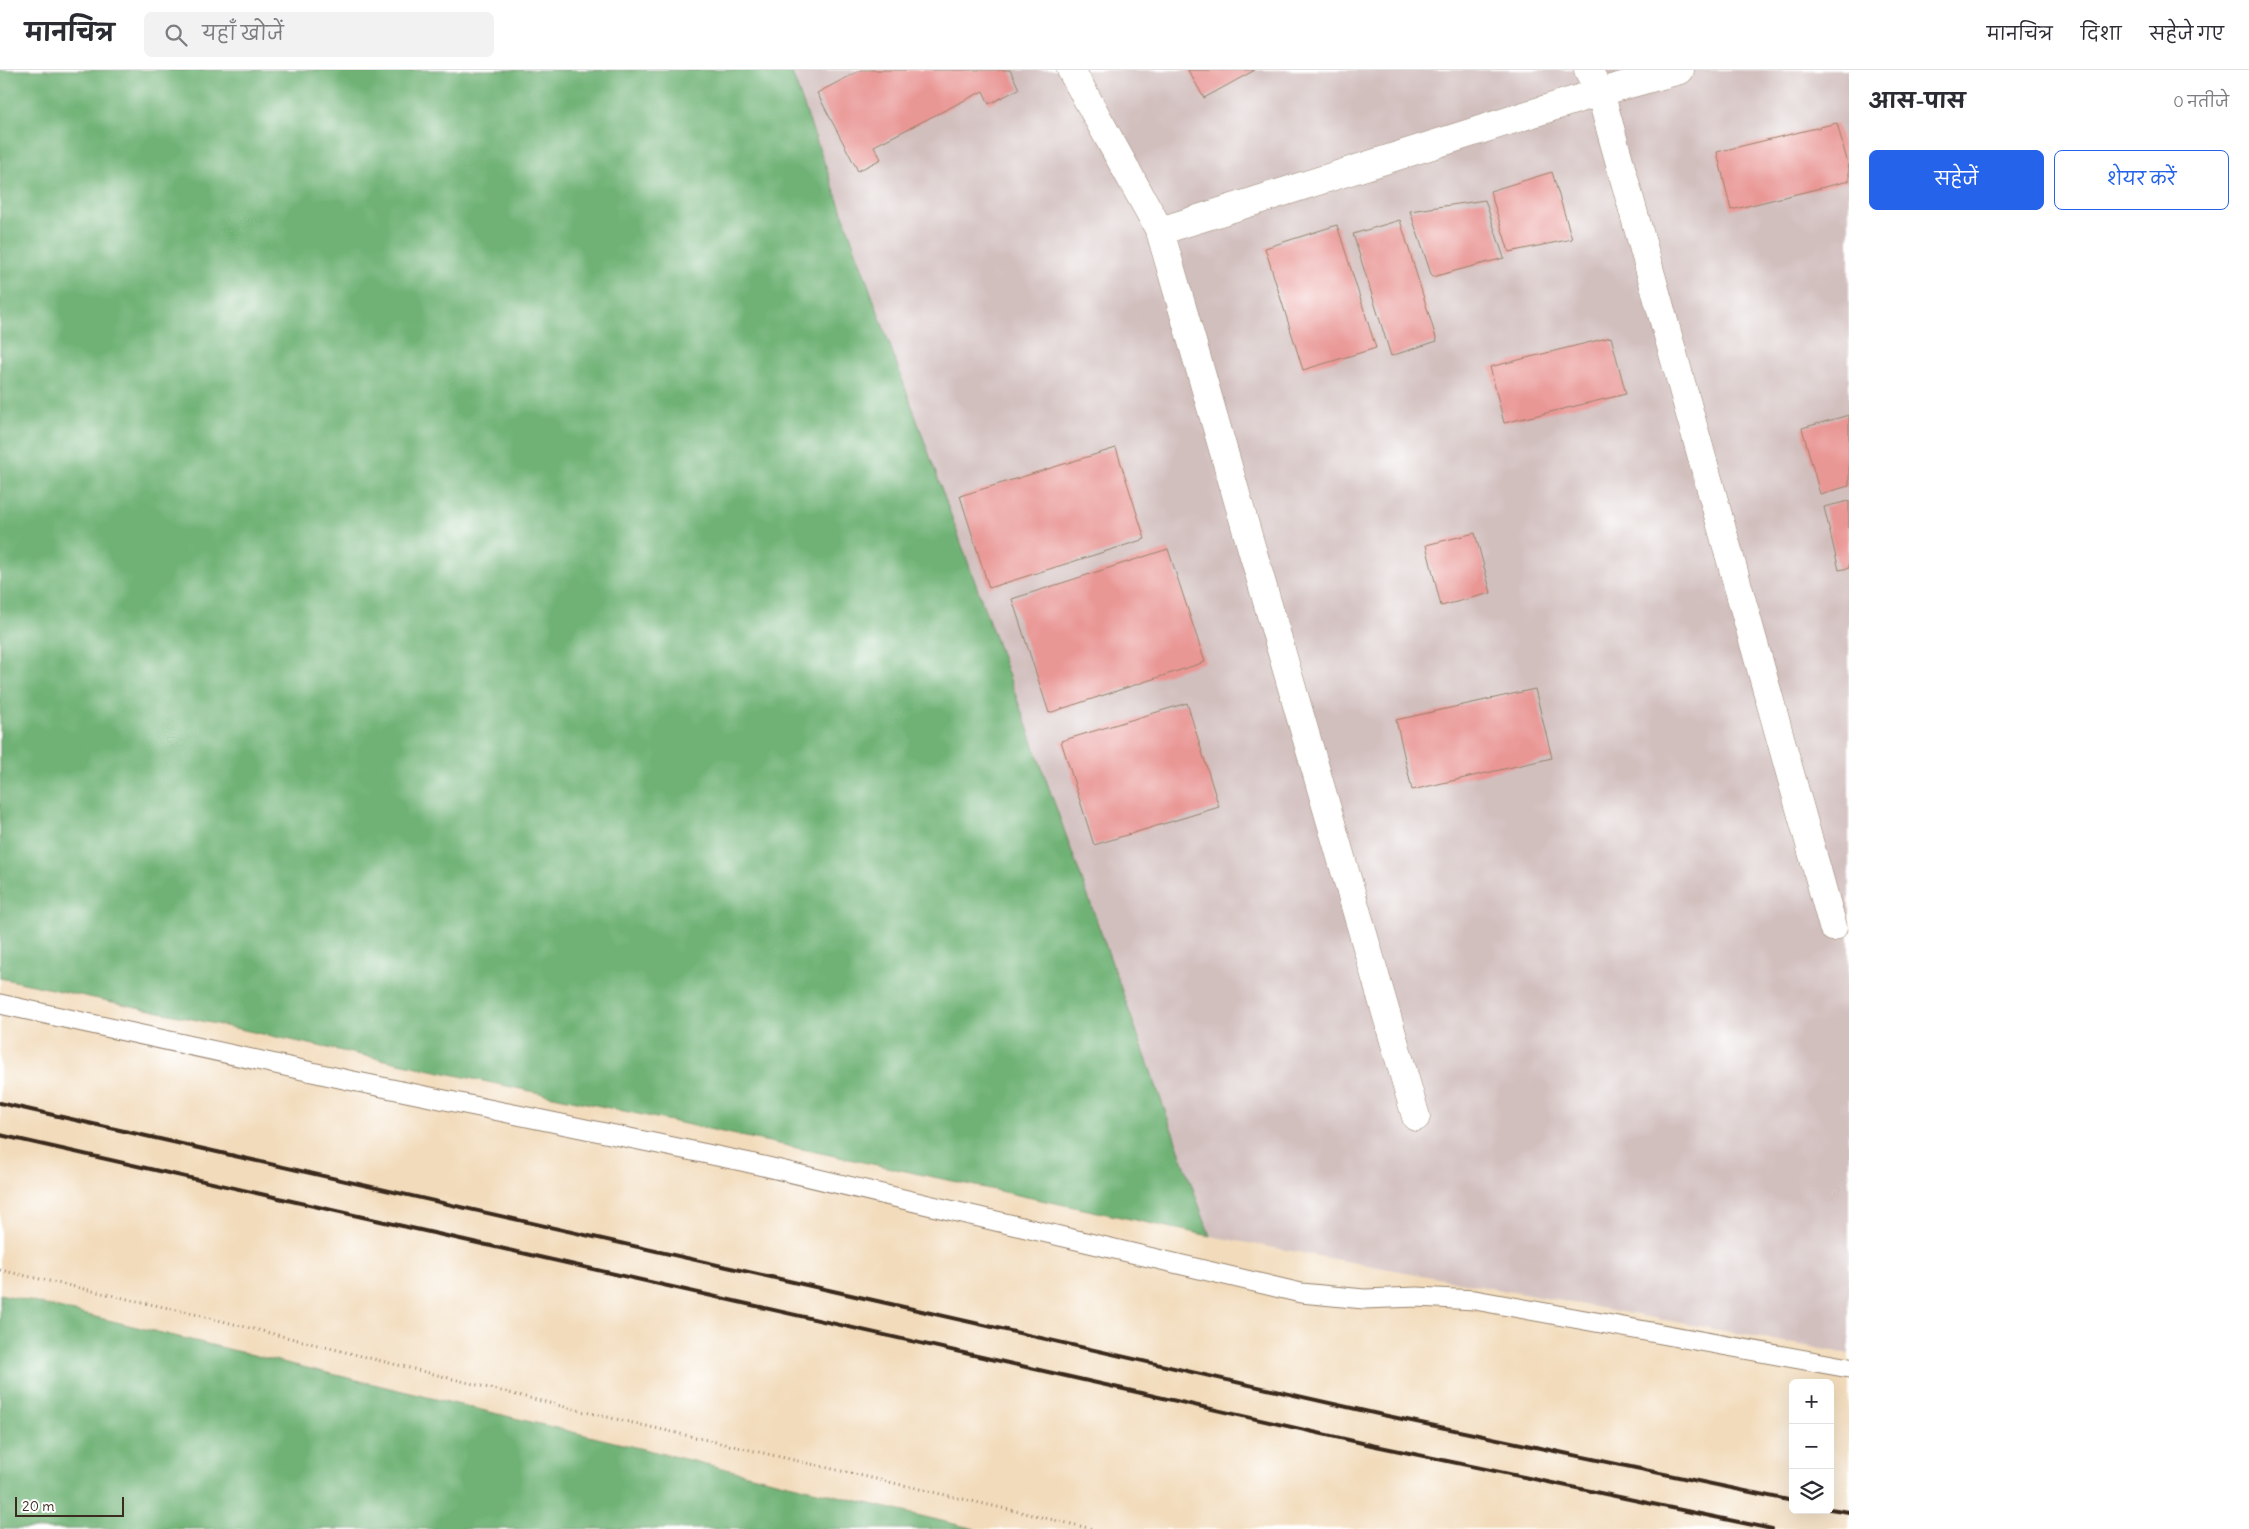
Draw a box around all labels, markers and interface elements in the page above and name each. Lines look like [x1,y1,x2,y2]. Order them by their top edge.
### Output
search box [144,12,494,57]
text: मानचित्र [25,17,114,47]
icon: search [162,21,190,49]
text: यहाँ खोजें [202,21,284,45]
text: मानचित्र [1987,22,2053,45]
text: दिशा [2081,22,2122,45]
text: सहेजे गए [2150,22,2224,45]
text: आस-पास [1869,87,1966,114]
text: 0 नतीजे [2173,91,2229,111]
button: सहेजें [1869,150,2044,210]
button: शेयर करें [2054,150,2229,210]
map controls [1789,1379,1834,1514]
button: + [1789,1379,1834,1424]
button: − [1789,1424,1834,1469]
button: layers [1789,1469,1834,1514]
scale bar [15,1494,124,1517]
text: 20 m [22,1497,55,1515]

